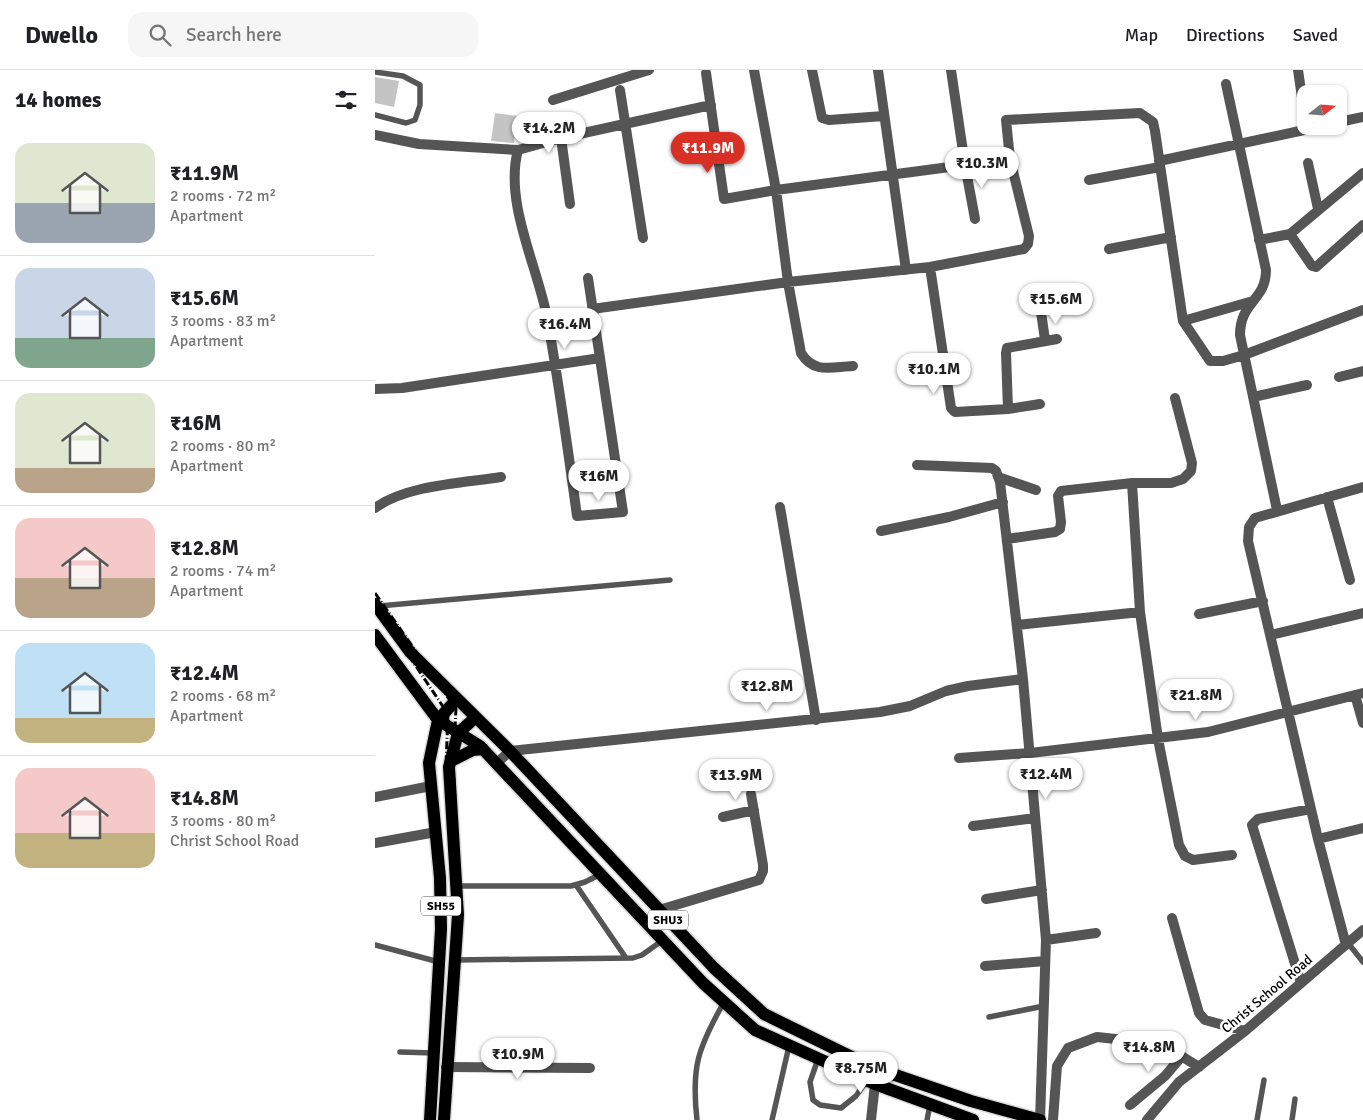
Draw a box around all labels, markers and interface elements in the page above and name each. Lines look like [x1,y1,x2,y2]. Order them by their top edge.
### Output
search box [128,12,478,57]
text: Dwello [25,20,98,50]
icon: search [146,21,174,49]
text: Search here [186,23,282,47]
text: Map [1125,24,1158,46]
text: Directions [1186,24,1265,46]
text: Saved [1293,24,1338,46]
north arrow [1297,85,1347,135]
map controls [1297,85,1347,135]
icon: filters [332,86,360,114]
text: 14 homes [15,87,101,113]
pin: ₹14.2M [508,112,590,154]
text: ₹14.2M [523,118,575,138]
pin: ₹11.9M [667,132,749,174]
text: ₹11.9M [682,138,734,158]
pin: ₹10.3M [941,146,1023,189]
text: ₹10.3M [956,153,1008,173]
text: ₹11.9M [170,160,239,186]
icon: home [55,163,115,223]
text: 2 rooms · 72 m² [170,186,276,206]
text: Apartment [170,206,243,226]
pin: ₹15.6M [1015,282,1097,325]
text: ₹15.6M [170,285,239,311]
icon: home [55,288,115,348]
text: ₹15.6M [1030,289,1082,309]
pin: ₹16.4M [524,308,606,350]
text: 3 rooms · 83 m² [170,311,276,331]
text: ₹16.4M [539,314,591,334]
text: Apartment [170,331,243,351]
pin: ₹10.1M [893,352,975,395]
text: ₹10.1M [908,359,960,379]
text: ₹16M [170,410,222,436]
icon: home [55,413,115,473]
text: 2 rooms · 80 m² [170,436,276,456]
text: Apartment [170,456,243,476]
pin: ₹16M [569,460,629,502]
text: ₹16M [579,466,619,486]
text: ₹12.8M [170,535,239,561]
icon: home [55,538,115,598]
text: 2 rooms · 74 m² [170,561,276,581]
text: Apartment [170,581,243,601]
text: ₹12.4M [170,660,239,686]
icon: home [55,663,115,723]
pin: ₹12.8M [726,670,808,712]
text: ₹12.8M [741,676,793,696]
pin: ₹21.8M [1155,678,1237,721]
text: ₹21.8M [1170,685,1222,705]
text: 2 rooms · 68 m² [170,686,276,706]
text: Apartment [170,706,243,726]
pin: ₹13.9M [695,758,777,801]
pin: ₹12.4M [1005,758,1087,800]
text: ₹12.4M [1020,764,1072,784]
text: ₹13.9M [710,765,762,785]
text: ₹14.8M [170,785,239,811]
icon: home [55,788,115,848]
text: 3 rooms · 80 m² [170,811,276,831]
text: Christ School Road [170,831,299,851]
road number: SH55 [421,896,461,916]
road number: SHU3 [648,910,688,930]
street label: Christ School Road [1218,951,1316,1037]
pin: ₹14.8M [1108,1030,1190,1073]
text: ₹14.8M [1123,1037,1175,1057]
pin: ₹10.9M [477,1038,559,1080]
text: ₹10.9M [492,1044,544,1064]
pin: ₹8.75M [820,1052,902,1094]
text: ₹8.75M [835,1058,887,1078]

